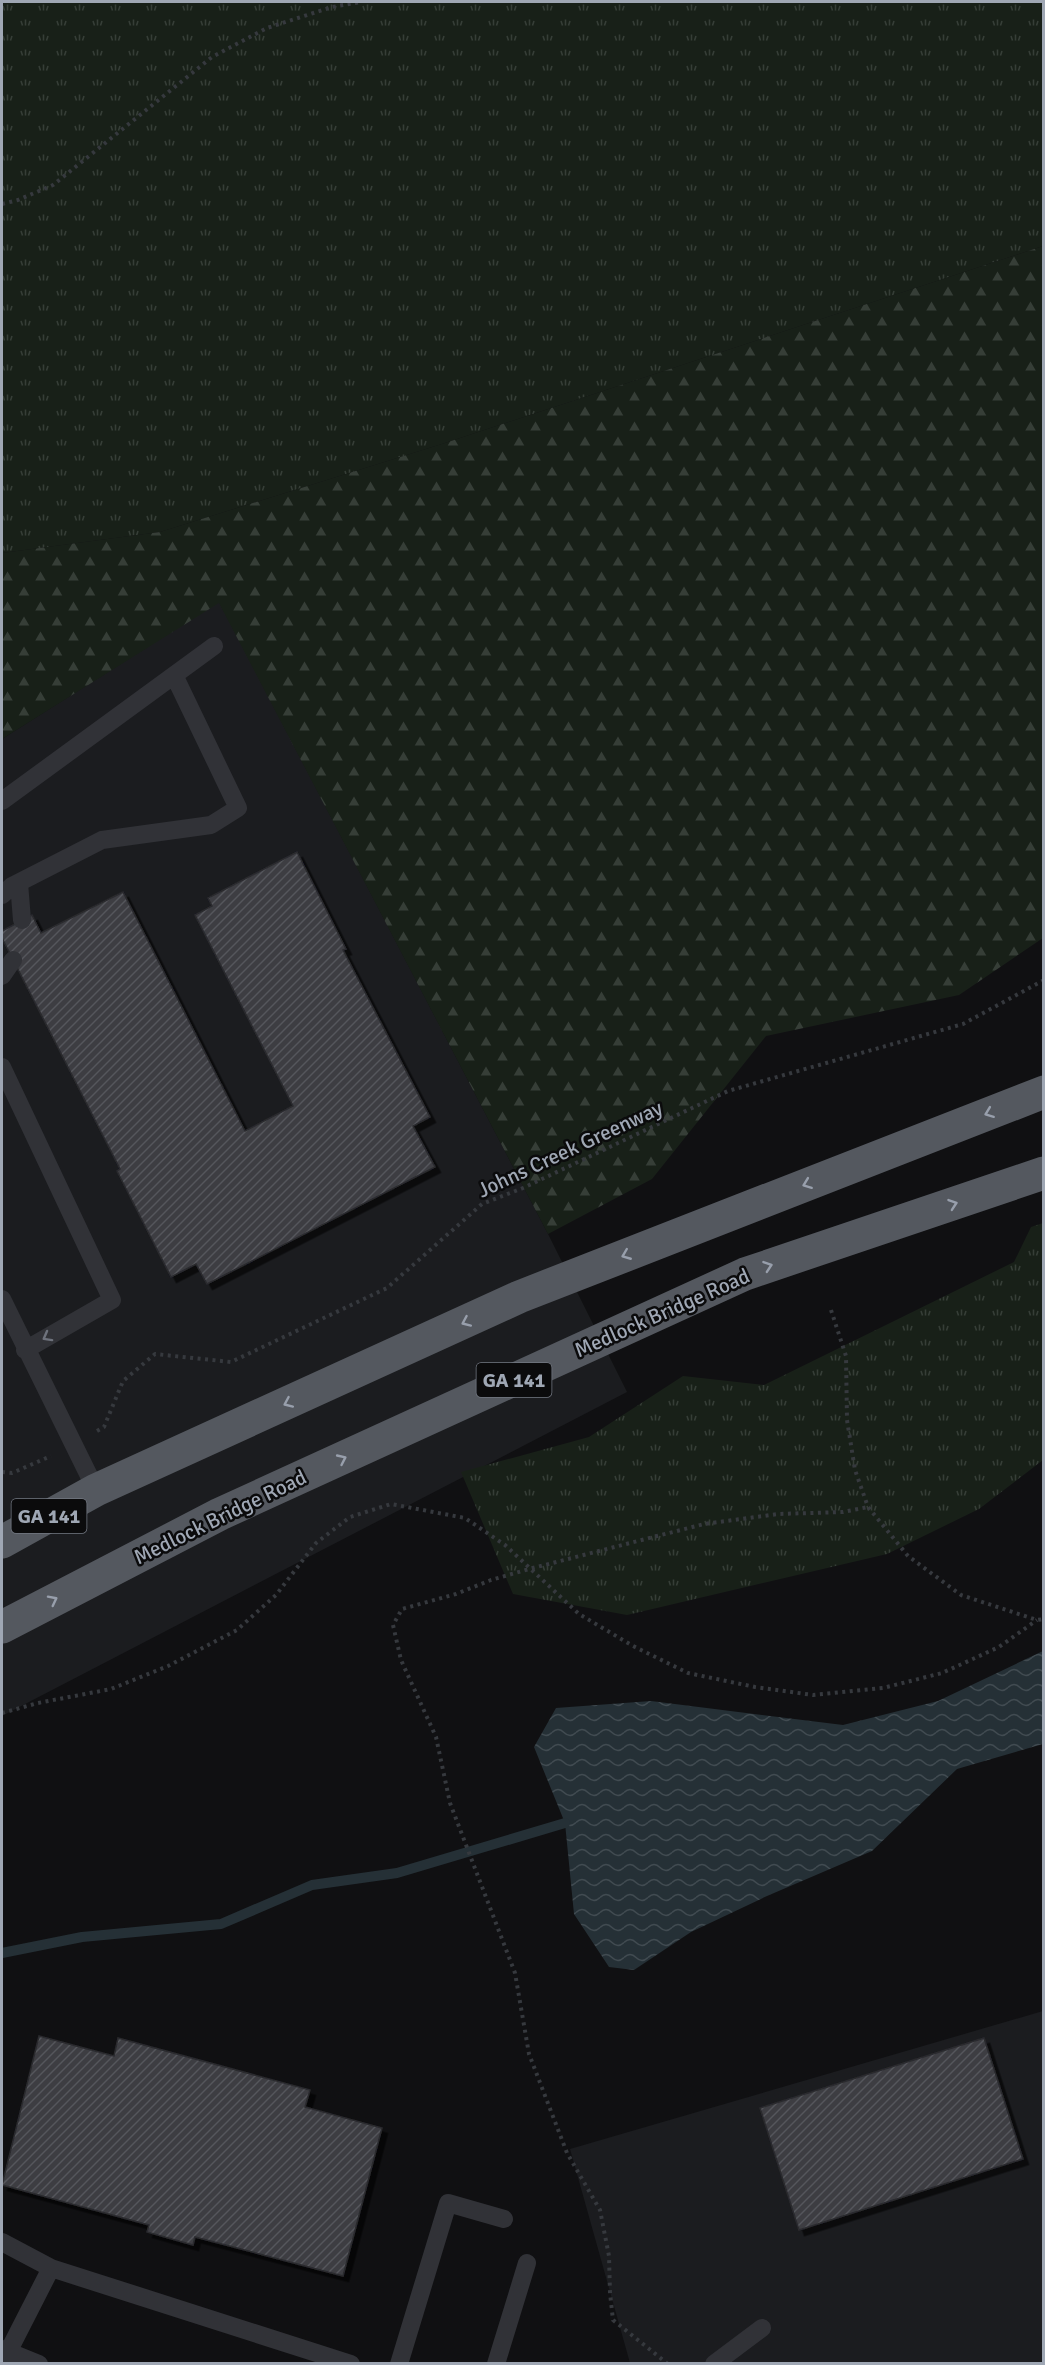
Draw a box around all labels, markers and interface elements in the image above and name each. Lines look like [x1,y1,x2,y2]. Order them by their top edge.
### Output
street label: Johns Creek Greenway [473,1095,667,1203]
one-way arrow [984,1106,995,1118]
one-way arrow [802,1176,813,1189]
one-way arrow [947,1199,958,1211]
one-way arrow [621,1248,632,1260]
one-way arrow [762,1261,773,1274]
street label: Medlock Bridge Road [570,1263,754,1363]
one-way arrow [461,1314,472,1326]
one-way arrow [43,1330,53,1341]
road number: GA 141 [476,1363,552,1397]
one-way arrow [284,1395,295,1407]
one-way arrow [335,1454,346,1466]
street label: Medlock Bridge Road [129,1464,311,1570]
road number: GA 141 [11,1499,86,1533]
one-way arrow [47,1596,58,1608]

